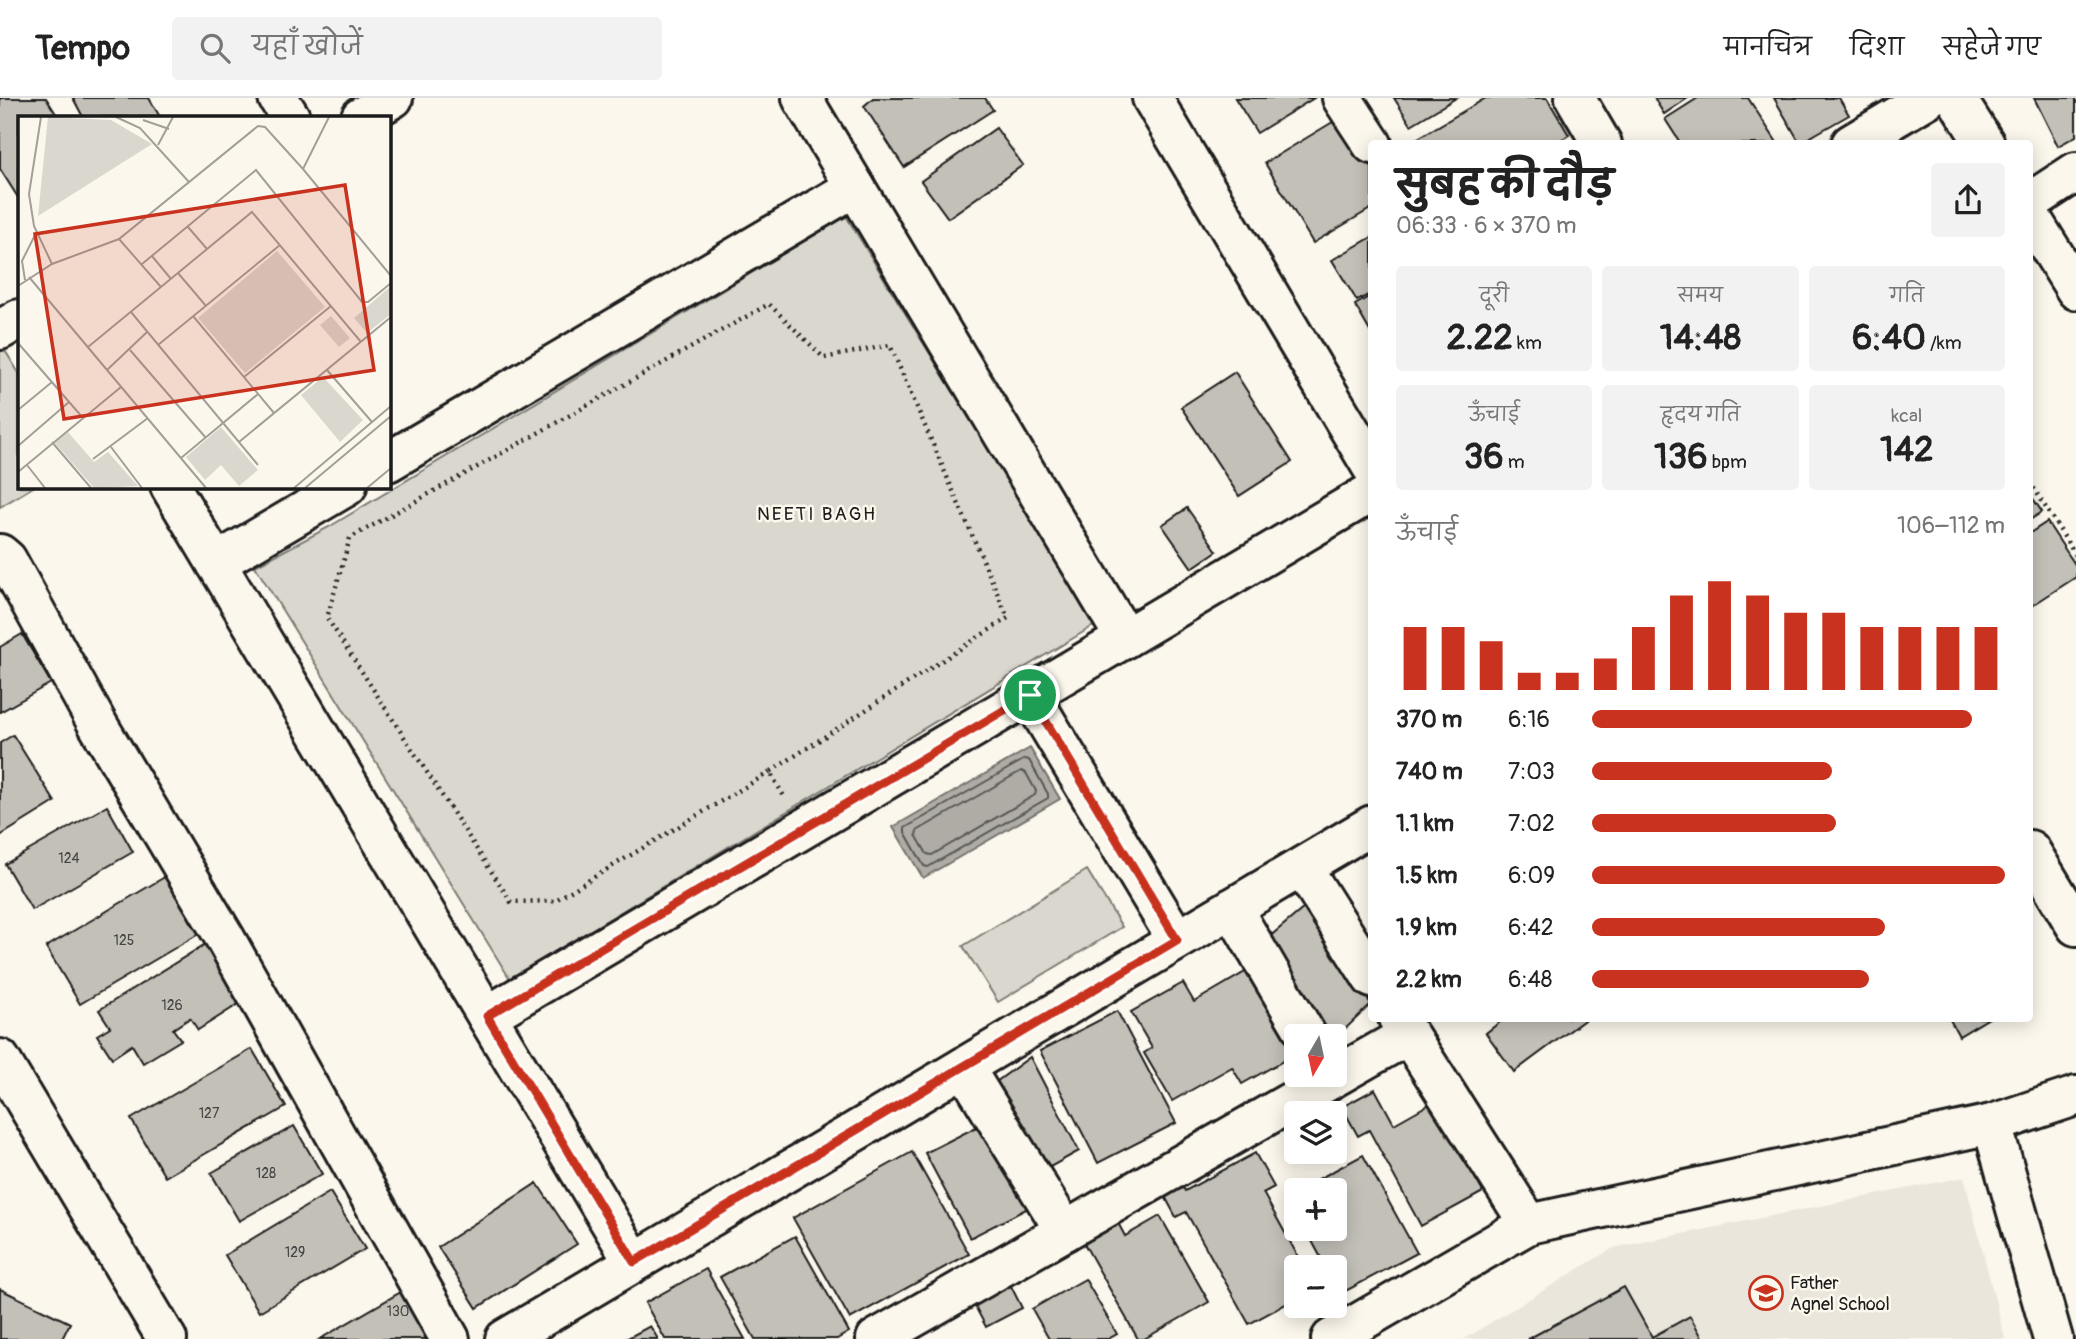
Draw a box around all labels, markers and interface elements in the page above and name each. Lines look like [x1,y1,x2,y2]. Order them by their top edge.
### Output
search box [172,17,662,80]
text: Tempo [35,28,130,69]
icon: search [196,29,234,67]
text: यहाँ खोजें [252,31,363,63]
text: मानचित्र [1724,33,1812,62]
text: दिशा [1850,33,1904,62]
text: सहेजे गए [1942,33,2041,62]
inset map [18,116,390,488]
text: सुबह की दौड़ [1396,161,1614,209]
button: share [1931,163,2005,237]
text: 06:33 · 6 × 370 m [1396,211,1576,240]
text: दूरी [1479,284,1509,308]
text: समय [1678,284,1723,308]
text: गति [1890,284,1924,308]
text: 2.22 [1447,316,1513,360]
text: 14:48 [1660,316,1741,360]
text: 6:40 [1852,316,1926,360]
text: km [1513,331,1542,355]
text: /km [1926,331,1962,355]
text: ऊँचाई [1469,403,1520,427]
text: हृदय गति [1661,403,1740,427]
text: kcal [1891,404,1922,428]
text: 142 [1880,428,1934,472]
text: 36 [1464,435,1504,479]
text: 136 [1654,435,1708,479]
text: m [1504,450,1525,474]
text: bpm [1708,450,1747,474]
district label: NEETI BAGH [757,502,877,526]
text: 106–112 m [1897,511,2005,540]
text: ऊँचाई [1396,518,1458,547]
pin [1000,665,1060,725]
icon: arrive [1011,676,1049,714]
text: 370 m [1396,705,1462,734]
text: 6:16 [1508,705,1550,734]
text: 740 m [1396,757,1463,786]
text: 7:03 [1508,757,1555,786]
text: 1.1 km [1396,809,1454,838]
text: 7:02 [1508,809,1555,838]
house number: 124 [58,850,80,867]
text: 1.5 km [1396,861,1458,890]
text: 6:09 [1508,861,1555,890]
text: 1.9 km [1396,913,1457,942]
text: 6:42 [1508,913,1554,942]
house number: 125 [114,932,134,949]
text: 2.2 km [1396,965,1462,994]
text: 6:48 [1508,965,1552,994]
house number: 126 [161,997,183,1014]
north arrow [1284,1024,1348,1087]
map controls [1284,1024,1347,1318]
button: layers [1284,1101,1347,1164]
house number: 127 [199,1105,220,1122]
house number: 128 [256,1165,276,1182]
button: + [1284,1178,1347,1241]
house number: 129 [285,1244,305,1261]
button: − [1284,1255,1347,1318]
place label: Father Agnel School [1790,1272,1890,1316]
school or university icon: Father Agnel School [1747,1274,1785,1312]
house number: 130 [387,1303,409,1320]

